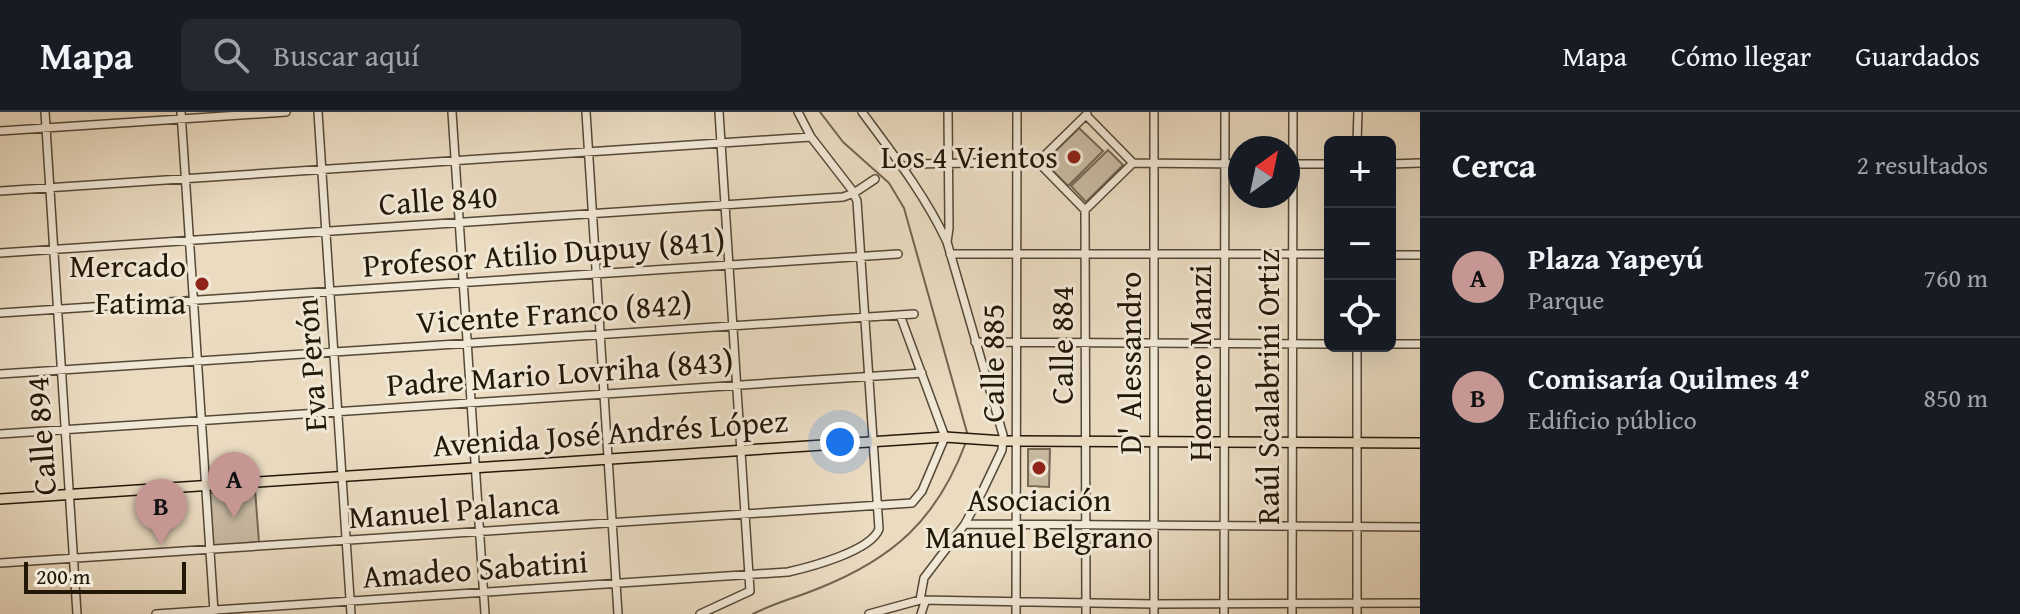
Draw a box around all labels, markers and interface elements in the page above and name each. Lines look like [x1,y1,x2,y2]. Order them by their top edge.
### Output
search box [181,19,741,91]
text: Mapa [40,27,133,83]
icon: search [209,33,253,77]
text: Buscar aquí [273,33,420,77]
text: Mapa [1562,35,1627,76]
text: Cómo llegar [1671,35,1811,76]
text: Guardados [1855,35,1980,76]
place label: Los 4 Vientos [881,133,1058,180]
north arrow [1228,136,1300,208]
map controls [1324,136,1396,352]
button: + [1324,136,1396,208]
text: Cerca [1452,140,1536,189]
text: 2 resultados [1857,145,1988,184]
marker: Los 4 Vientos [1065,148,1083,166]
street label: Calle 840 [377,172,499,227]
button: − [1324,208,1396,280]
street label: Profesor Atilio Dupuy (841) [361,216,727,289]
text: Plaza Yapeyú [1528,236,1703,280]
place label: Mercado Fatima [69,242,186,326]
street label: Raúl Scalabrini Ortiz [1244,249,1291,525]
text: A [1470,258,1486,297]
text: 760 m [1923,258,1988,297]
street label: Homero Manzi [1176,264,1223,462]
street label: D' Alessandro [1106,272,1153,454]
marker: Mercado Fatima [193,275,211,293]
street label: Vicente Franco (842) [414,279,693,346]
button: locate [1324,280,1396,352]
text: Parque [1528,280,1605,319]
street label: Calle 884 [1038,286,1085,404]
street label: Eva Perón [282,297,339,433]
street label: Calle 885 [969,304,1016,422]
street label: Padre Mario Lovriha (843) [385,337,735,408]
text: Comisaría Quilmes 4° [1528,356,1810,400]
street label: Calle 894 [13,375,68,497]
text: B [1470,378,1486,417]
text: 850 m [1923,378,1988,417]
street label: Avenida José Andrés López [431,397,789,468]
text: Edificio público [1528,400,1697,439]
your location [820,422,860,462]
pin: A [208,452,260,518]
marker: Asociación Manuel Belgrano [1030,459,1048,477]
place label: Asociación Manuel Belgrano [925,476,1153,560]
pin: B [135,479,187,545]
street label: Manuel Palanca [347,479,561,540]
street label: Amadeo Sabatini [361,537,589,600]
scale bar [24,558,186,594]
text: 200 m [36,560,91,592]

